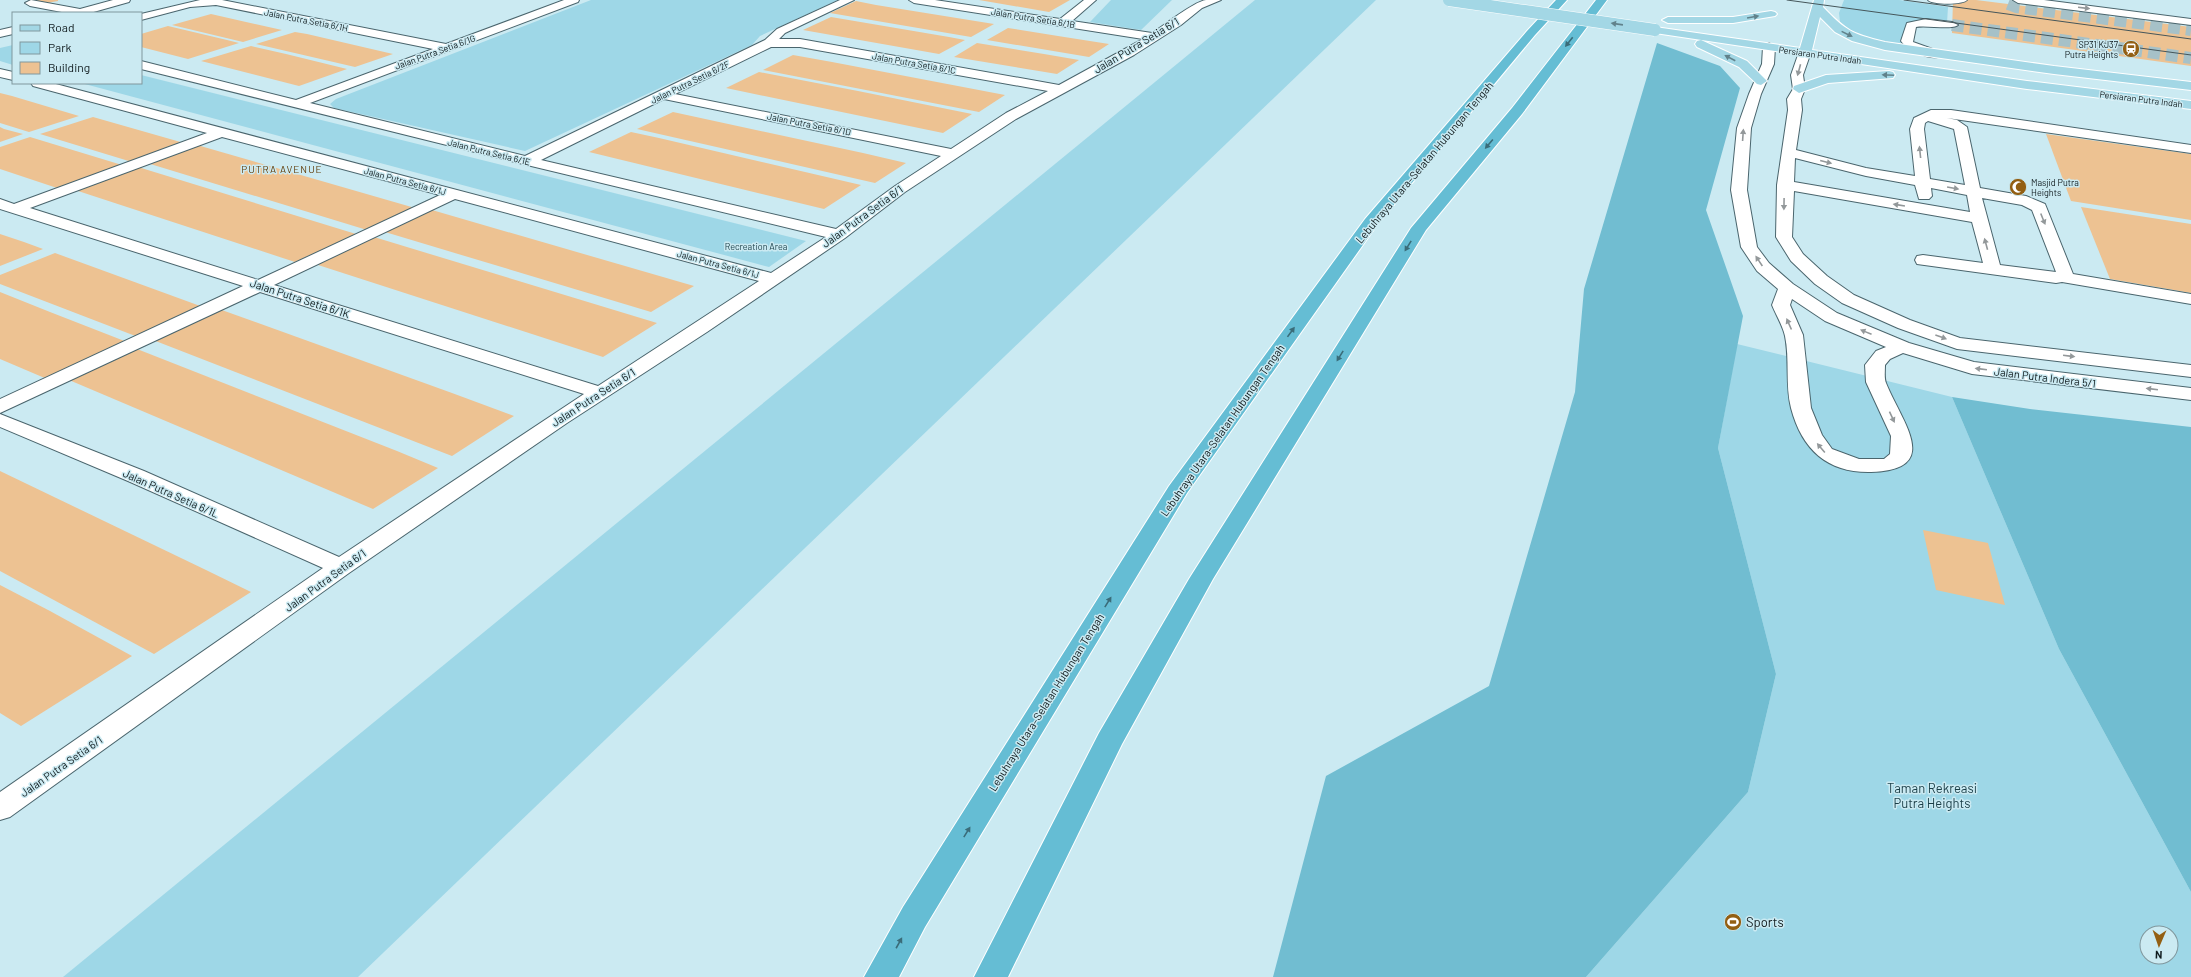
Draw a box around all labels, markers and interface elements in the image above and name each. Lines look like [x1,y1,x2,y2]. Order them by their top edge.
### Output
one-way arrow [2078,5,2090,11]
street label: Jalan Putra Setia 6/1H [263,6,349,34]
street label: Jalan Putra Setia 6/1B [990,6,1076,30]
legend [12,12,142,84]
street label: Jalan Putra Setia 6/1 [1091,14,1181,76]
one-way arrow [1747,14,1759,20]
text: Road [48,20,75,34]
one-way arrow [1611,21,1623,27]
one-way arrow [1841,31,1853,37]
street label: Jalan Putra Setia 6/1G [393,32,477,72]
one-way arrow [1565,36,1574,47]
place label: SP31 KJ37 Putra Heights [2065,39,2119,60]
station icon: SP31 KJ37 Putra Heights [2121,39,2141,59]
text: Park [48,40,72,54]
street label: Persiaran Putra Indah [1778,44,1862,66]
street label: Jalan Putra Setia 6/1C [871,50,957,76]
one-way arrow [1724,54,1736,61]
street label: Jalan Putra Setia 6/2F [649,58,731,106]
text: Building [48,60,90,74]
one-way arrow [1796,65,1802,77]
one-way arrow [1881,72,1894,78]
street label: Lebuhraya Utara–Selatan Hubungan Tengah [1352,78,1496,245]
street label: Persiaran Putra Indah [2099,88,2183,110]
street label: Jalan Putra Setia 6/1D [766,110,852,138]
one-way arrow [1740,129,1747,141]
street label: Jalan Putra Setia 6/1E [446,136,532,168]
one-way arrow [1485,139,1494,149]
one-way arrow [1916,146,1923,158]
one-way arrow [1819,159,1832,165]
district label: PUTRA AVENUE [241,163,323,175]
street label: Jalan Putra Setia 6/1J [363,165,447,197]
mosque icon: Masjid Putra Heights [2008,177,2028,197]
place label: Masjid Putra Heights [2031,177,2079,198]
street label: Jalan Putra Setia 6/1 [819,182,905,250]
one-way arrow [1947,185,1959,191]
one-way arrow [1781,198,1787,211]
one-way arrow [1893,202,1905,208]
one-way arrow [2041,214,2047,226]
one-way arrow [1983,237,1989,249]
one-way arrow [1405,240,1412,252]
park label: Recreation Area [725,241,787,252]
street label: Jalan Putra Setia 6/1J [676,248,760,280]
one-way arrow [1755,256,1763,266]
street label: Jalan Putra Setia 6/1K [249,276,352,320]
one-way arrow [1786,318,1792,330]
one-way arrow [1287,327,1295,338]
one-way arrow [1860,329,1871,335]
one-way arrow [1935,335,1947,341]
street label: Lebuhraya Utara–Selatan Hubungan Tengah [1157,341,1287,519]
one-way arrow [1336,350,1343,362]
one-way arrow [2063,353,2075,360]
street label: Jalan Putra Indera 5/1 [1993,364,2097,390]
street label: Jalan Putra Setia 6/1 [549,365,637,429]
one-way arrow [1975,366,1987,373]
one-way arrow [2146,386,2158,392]
one-way arrow [1889,411,1895,423]
one-way arrow [1816,442,1825,453]
street label: Jalan Putra Setia 6/1L [121,466,221,520]
street label: Jalan Putra Setia 6/1 [282,546,368,614]
one-way arrow [1105,596,1112,608]
street label: Lebuhraya Utara–Selatan Hubungan Tengah [986,611,1106,793]
street label: Jalan Putra Setia 6/1 [17,733,105,799]
park label: Taman Rekreasi Putra Heights [1887,780,1977,811]
one-way arrow [963,826,970,838]
sports icon: Sports [1723,912,1743,932]
place label: Sports [1746,914,1784,930]
north arrow [2139,925,2179,965]
one-way arrow [896,937,903,949]
text: N [2155,949,2163,962]

